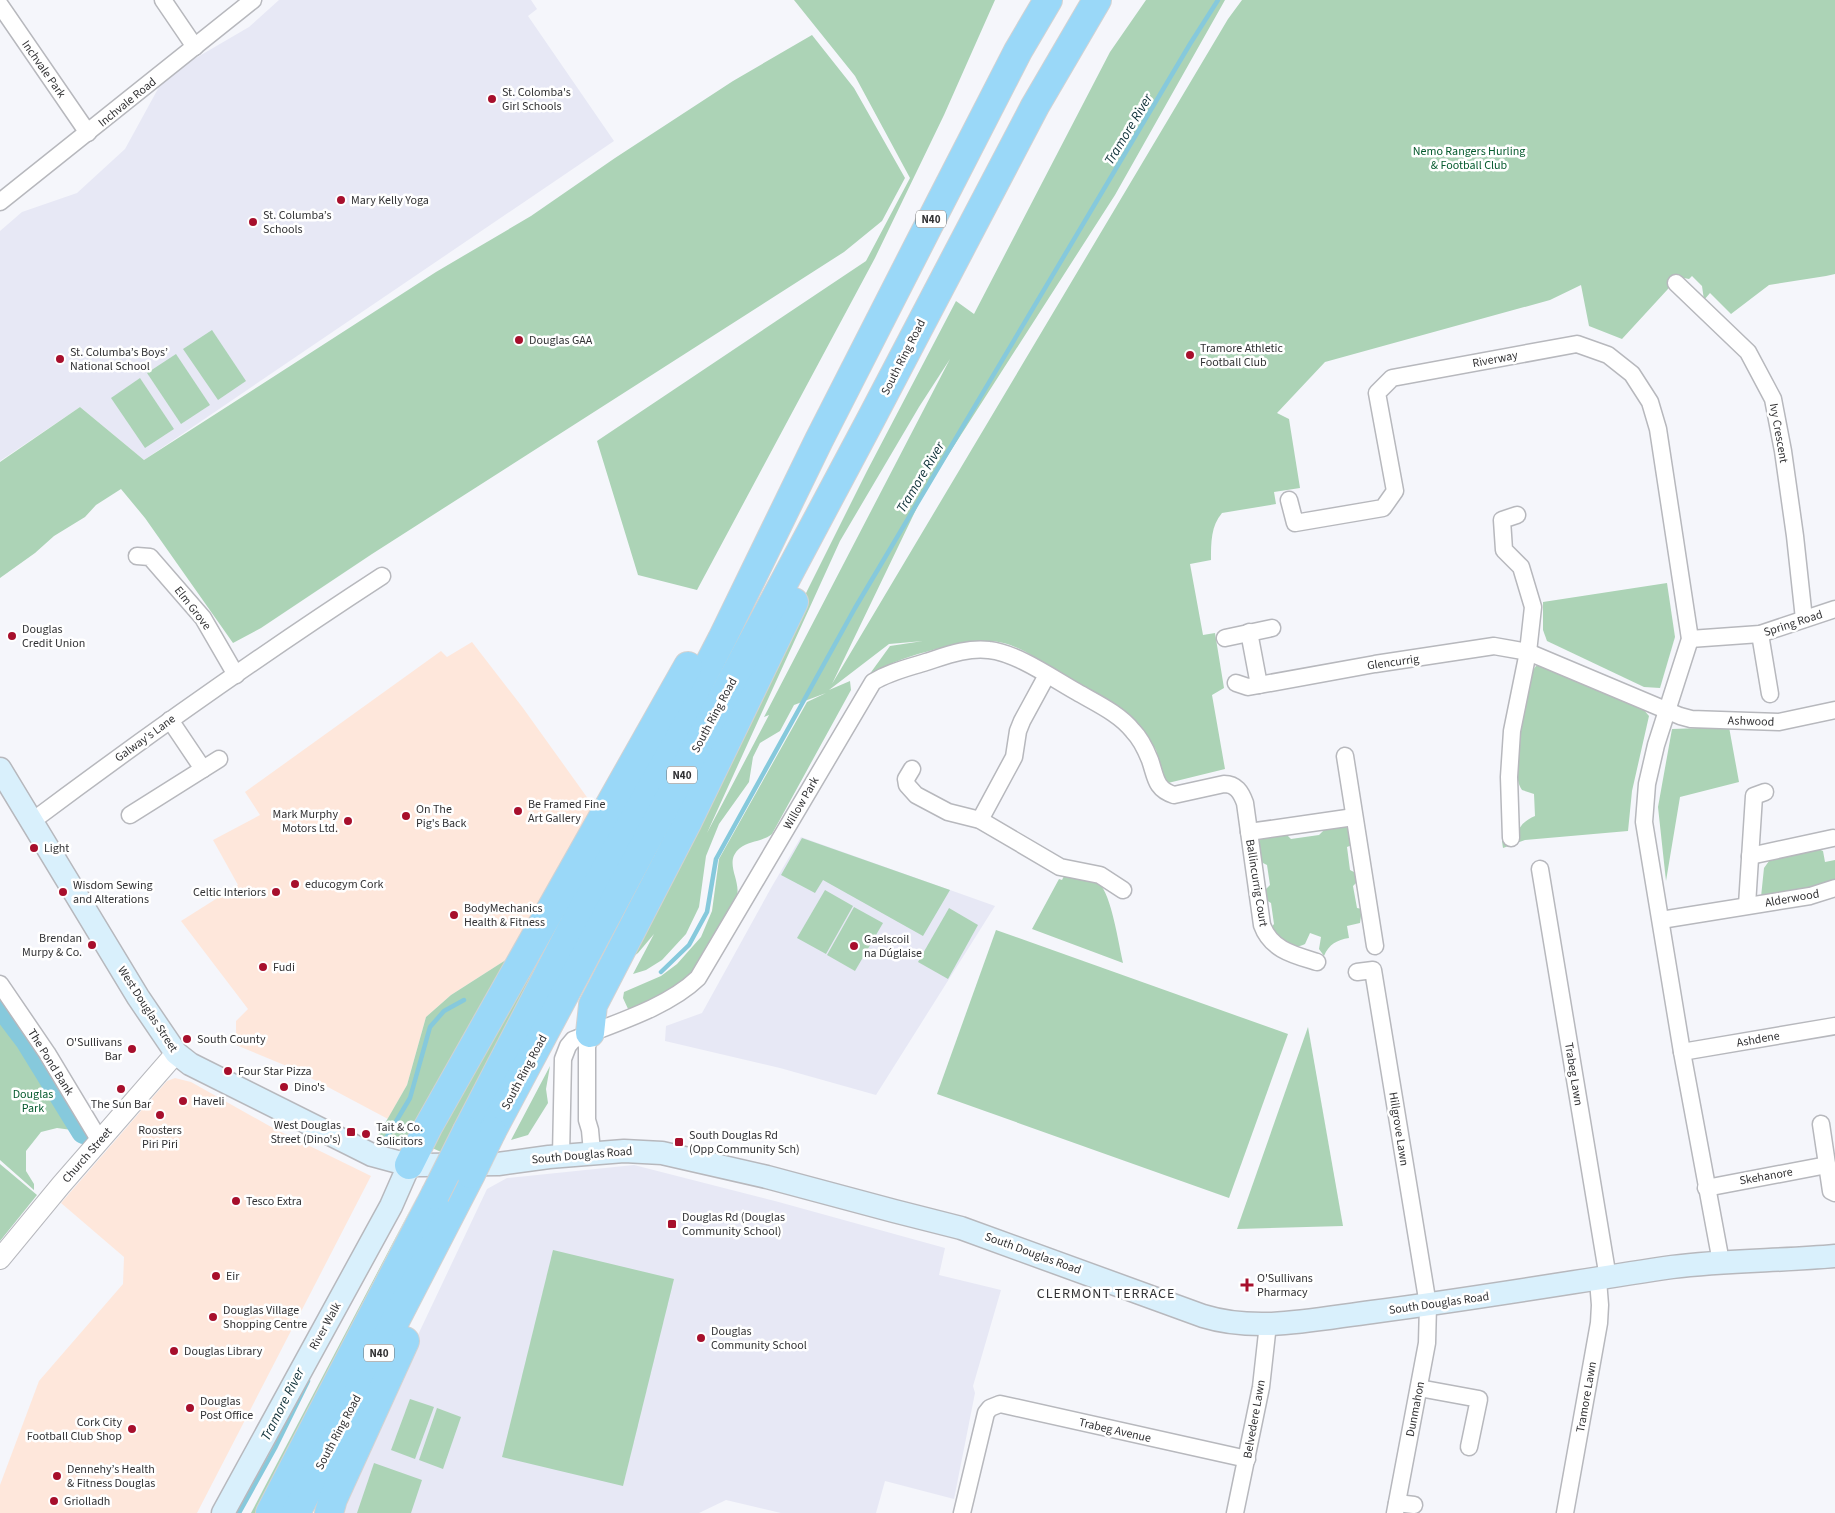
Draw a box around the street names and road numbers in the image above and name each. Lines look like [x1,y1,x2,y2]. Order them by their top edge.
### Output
street label: Inchvale Park [17,37,70,102]
street label: Inchvale Road [95,74,160,131]
road number: N40 [916,210,946,228]
street label: South Ring Road [877,316,930,398]
street label: Riverway [1471,347,1520,372]
street label: Ivy Crescent [1765,402,1792,464]
street label: Elm Grove [170,583,215,634]
street label: Spring Road [1762,606,1825,641]
street label: Glencurrig [1366,650,1420,675]
street label: South Ring Road [687,675,741,756]
street label: Galway's Lane [111,711,179,766]
street label: Ashwood [1727,712,1775,731]
road number: N40 [667,766,697,784]
street label: Willow Park [779,774,823,833]
street label: Ballincurrig Court [1241,838,1272,928]
street label: Alderwood [1764,885,1821,912]
street label: West Douglas Street [113,963,182,1056]
street label: The Pond Bank [23,1026,78,1099]
street label: Ashdene [1735,1027,1781,1052]
street label: South Ring Road [497,1032,551,1113]
street label: Trabeg Lawn [1560,1041,1587,1107]
street label: Hillgrove Lawn [1384,1091,1413,1167]
street label: Church Street [59,1124,116,1187]
street label: South Douglas Road [531,1143,633,1168]
street label: Skehanore [1738,1163,1794,1190]
street label: South Douglas Road [982,1228,1083,1279]
street label: South Douglas Road [1388,1288,1490,1319]
street label: River Walk [305,1299,346,1353]
road number: N40 [364,1345,394,1362]
street label: Tramore Lawn [1572,1360,1601,1434]
street label: Belvedere Lawn [1239,1378,1270,1460]
street label: Dunmahon [1402,1380,1429,1438]
street label: South Ring Road [311,1392,365,1473]
street label: Trabeg Avenue [1077,1414,1153,1447]

